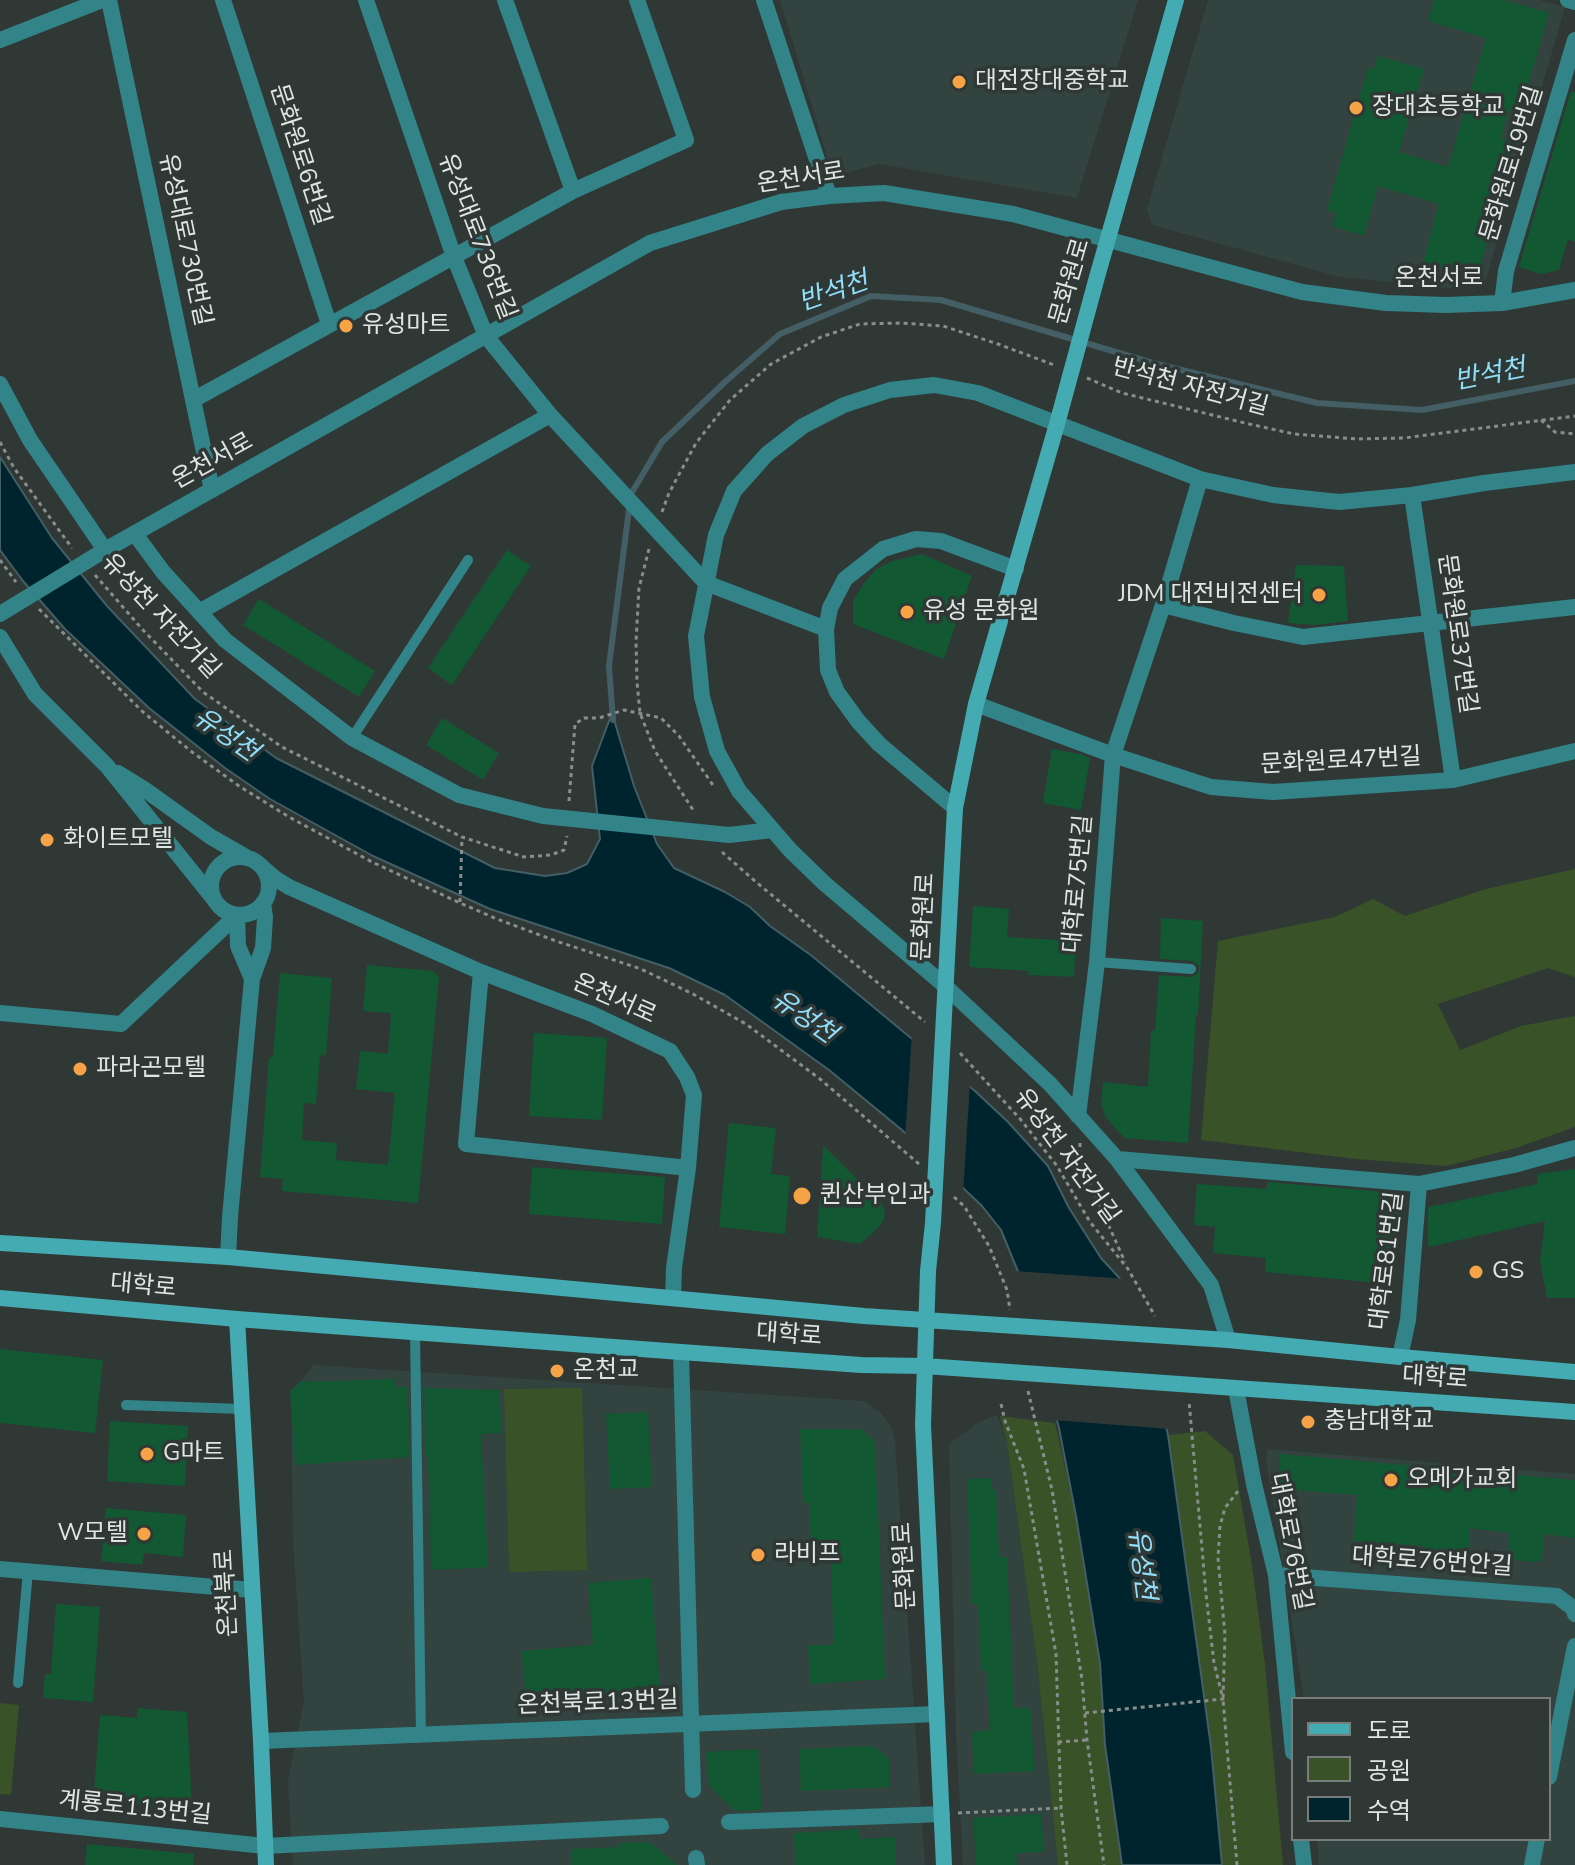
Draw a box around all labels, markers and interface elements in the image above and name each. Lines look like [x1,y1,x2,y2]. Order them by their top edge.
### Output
place label: 대전장대중학교 [975,68,1130,96]
marker: 대전장대중학교 [950,73,968,91]
street label: 문화원로6번길 [263,81,335,229]
street label: 문화원로19번길 [1476,83,1550,245]
place label: 장대초등학교 [1372,94,1504,122]
marker: 장대초등학교 [1347,99,1365,117]
street label: 유성대로736번길 [431,150,521,324]
street label: 유성대로730번길 [152,151,216,329]
street label: 온천서로 [755,158,847,200]
street label: 문화원로 [1045,236,1097,328]
street label: 온천서로 [1395,265,1483,293]
water label: 반석천 [795,267,873,319]
place label: 유성마트 [362,312,450,340]
marker: 유성마트 [337,317,355,335]
street label: 반석천 자전거길 [1109,353,1271,423]
water label: 반석천 [1452,354,1528,398]
street label: 온천서로 [167,428,259,496]
street label: 유성천 자전거길 [95,548,225,686]
street label: 문화원로37번길 [1431,552,1481,716]
place label: JDM 대전비전센터 [1118,581,1303,609]
marker: JDM 대전비전센터 [1310,586,1328,604]
place label: 유성 문화원 [923,598,1040,626]
marker: 유성 문화원 [898,603,916,621]
water label: 유성천 [187,703,263,769]
street label: 문화원로47번길 [1260,743,1422,781]
street label: 대학로75번길 [1059,813,1099,955]
place label: 화이트모텔 [63,826,173,854]
marker: 화이트모텔 [38,831,56,849]
street label: 문화원로 [908,872,942,962]
street label: 온천서로 [568,969,660,1031]
water label: 유성천 [765,985,841,1051]
place label: 파라곤모텔 [96,1055,206,1083]
marker: 파라곤모텔 [71,1060,89,1078]
street label: 유성천 자전거길 [1007,1084,1125,1230]
place label: 퀸산부인과 [820,1182,930,1210]
marker: 퀸산부인과 [791,1185,813,1207]
street label: 대학로81번길 [1365,1190,1411,1332]
place label: GS [1492,1258,1524,1286]
marker: GS [1467,1263,1485,1281]
street label: 대학로 [109,1270,177,1304]
street label: 대학로 [755,1319,823,1353]
place label: 온천교 [573,1357,639,1385]
marker: 온천교 [548,1362,566,1380]
street label: 대학로 [1401,1362,1469,1396]
place label: 충남대학교 [1324,1408,1434,1436]
marker: 충남대학교 [1299,1413,1317,1431]
place label: G마트 [163,1440,225,1468]
marker: G마트 [138,1445,156,1463]
place label: 오메가교회 [1407,1466,1517,1494]
street label: 대학로76번길 [1262,1471,1316,1613]
marker: 오메가교회 [1382,1471,1400,1489]
place label: W모텔 [57,1520,128,1548]
street label: 문화원로 [889,1521,923,1611]
marker: W모텔 [135,1525,153,1543]
water label: 유성천 [1120,1526,1160,1602]
place label: 라비프 [774,1541,840,1569]
street label: 대학로76번안길 [1351,1543,1513,1583]
marker: 라비프 [749,1546,767,1564]
street label: 온천북로 [211,1548,245,1638]
street label: 온천북로13번길 [517,1687,679,1721]
legend [1291,1697,1551,1841]
text: 도로 [1367,1715,1411,1747]
text: 공원 [1367,1755,1411,1787]
street label: 계룡로113번길 [57,1787,213,1831]
text: 수역 [1367,1795,1411,1827]

